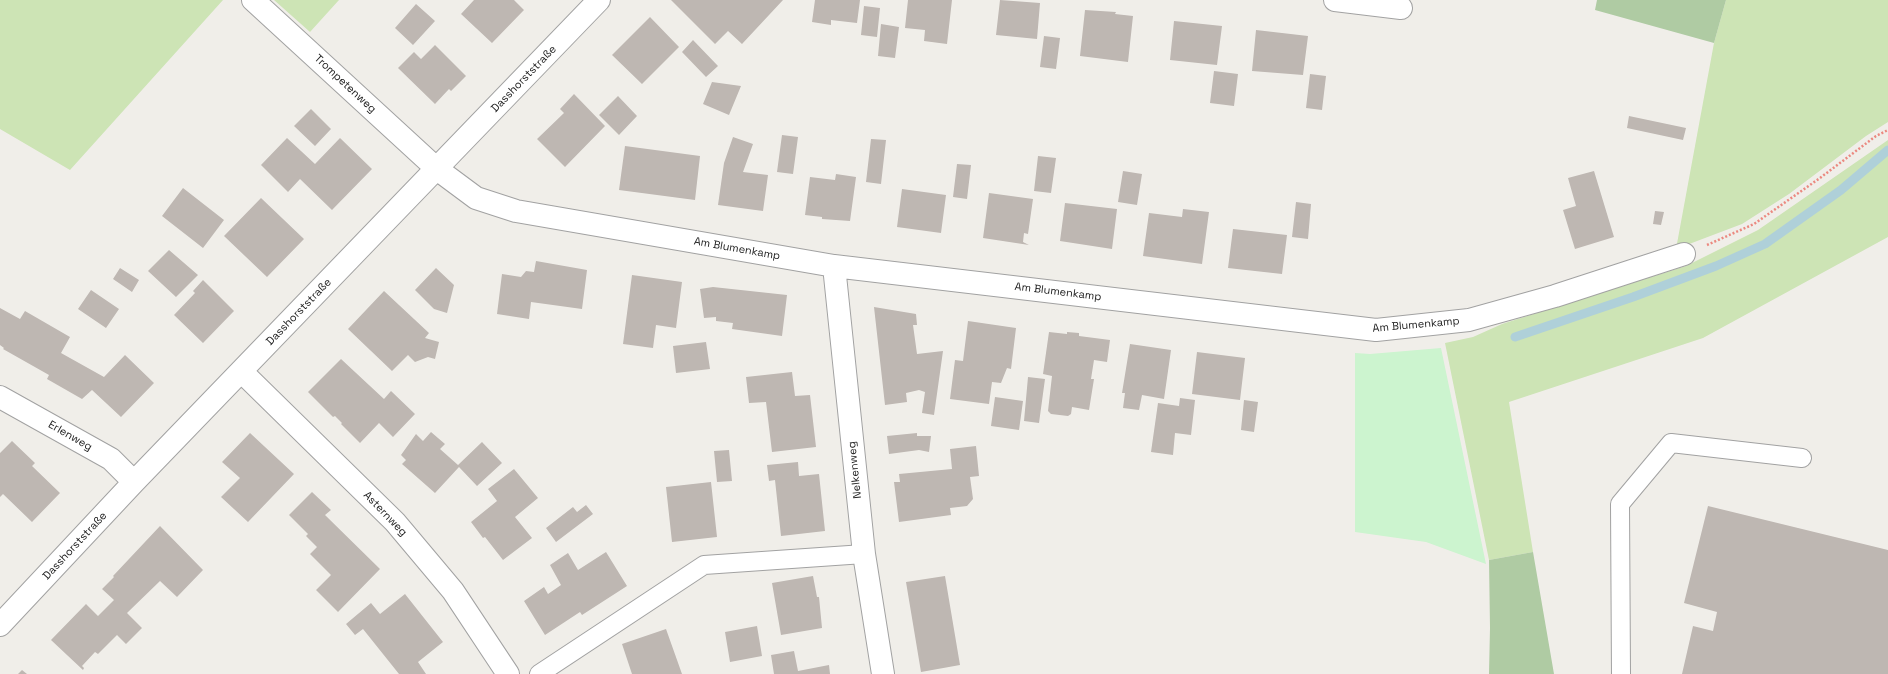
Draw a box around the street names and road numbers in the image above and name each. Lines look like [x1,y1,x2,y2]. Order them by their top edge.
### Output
street label: Dasshorststraße [489,43,559,115]
street label: Trompetenweg [311,52,379,116]
street label: Am Blumenkamp [693,235,781,263]
street label: Dasshorststraße [264,276,334,348]
street label: Am Blumenkamp [1014,280,1102,304]
street label: Am Blumenkamp [1372,315,1460,335]
street label: Erlenweg [46,418,94,454]
street label: Nelkenweg [845,441,865,499]
street label: Asternweg [360,489,410,539]
street label: Dasshorststraße [40,509,110,583]

